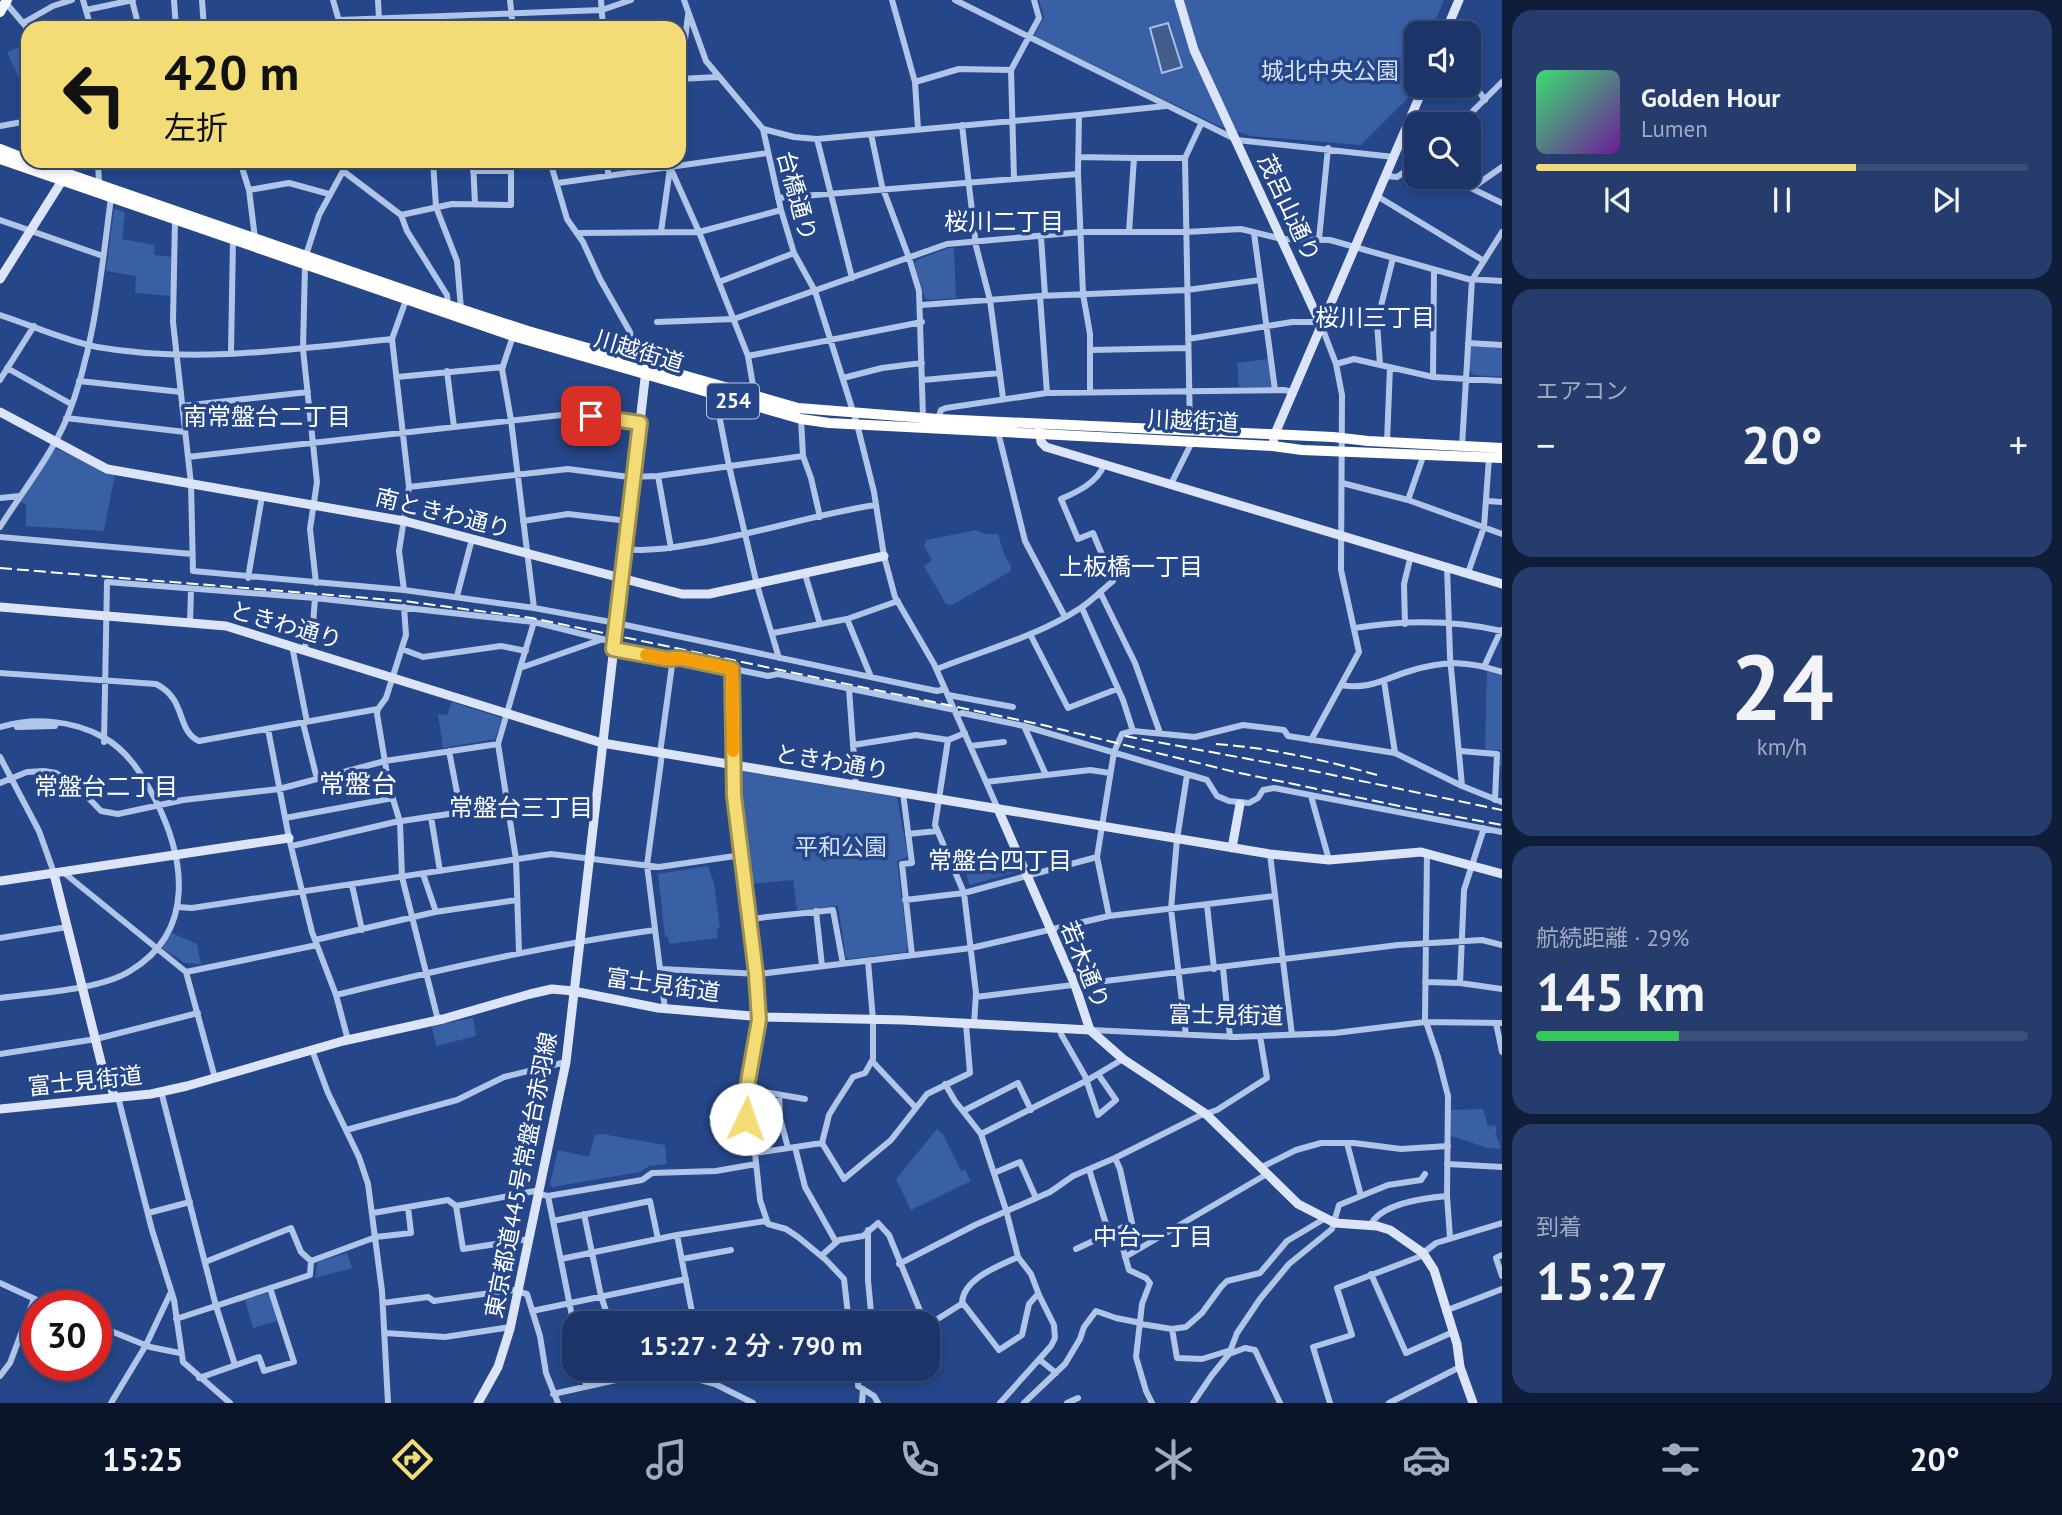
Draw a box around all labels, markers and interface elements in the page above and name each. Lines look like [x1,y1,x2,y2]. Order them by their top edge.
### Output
map controls [1404,21,1481,189]
button: sound [1404,21,1481,98]
text: 420 m [164,40,299,104]
icon: left [49,49,140,140]
park label: 城北中央公園 [1261,56,1399,85]
text: Golden Hour [1641,81,1780,114]
text: 左折 [164,106,228,148]
button: search [1404,112,1481,189]
text: Lumen [1641,114,1708,143]
street label: 台橋通り [772,148,823,244]
street label: 茂呂山通り [1252,150,1327,266]
icon: previous [1599,181,1637,219]
icon: pause [1763,181,1801,219]
icon: next [1927,181,1965,219]
district label: 桜川二丁目 [944,206,1064,237]
district label: 桜川三丁目 [1315,302,1435,333]
street label: 川越街道 [591,323,687,378]
text: エアコン [1536,376,1628,405]
road number: 254 [707,384,759,418]
pin [561,386,621,446]
icon: arrive [572,397,610,435]
district label: 南常盤台二丁目 [183,401,351,432]
street label: 川越街道 [1146,404,1240,437]
text: 20° [1741,411,1823,478]
text: − [1536,420,1555,469]
text: + [2009,420,2028,469]
street label: 南ときわ通り [373,482,514,543]
district label: 上板橋一丁目 [1059,551,1203,582]
street label: ときわ通り [227,595,345,654]
text: 24 [1730,627,1834,745]
text: km/h [1757,732,1807,761]
street label: ときわ通り [773,738,891,785]
district label: 常盤台 [319,767,397,800]
district label: 常盤台二丁目 [34,771,178,802]
district label: 常盤台三丁目 [449,792,593,823]
park label: 平和公園 [795,832,887,861]
district label: 常盤台四丁目 [928,845,1072,876]
street label: 若木通り [1055,917,1116,1013]
text: 航続距離 · 29% [1536,923,1689,952]
text: 145 km [1536,958,1705,1025]
street label: 富士見街道 [604,962,722,1007]
street label: 富士見街道 [1168,999,1284,1030]
street label: 東京都道445号常盤台赤羽線 [479,1030,562,1320]
street label: 富士見街道 [26,1060,144,1101]
position arrow [709,1082,783,1156]
text: 到着 [1536,1212,1582,1241]
district label: 中台一丁目 [1093,1221,1213,1252]
text: 15:27 [1536,1247,1668,1314]
speed limit sign: 30 [21,1290,112,1381]
text: 15:27 · 2 分 · 790 m [639,1329,863,1362]
icon: directions [388,1435,437,1484]
icon: music [642,1435,691,1484]
icon: phone [895,1435,944,1484]
icon: climate [1149,1435,1198,1484]
icon: car [1402,1435,1451,1484]
icon: filters [1656,1435,1705,1484]
text: 15:25 [102,1438,183,1480]
text: 20° [1909,1438,1960,1480]

